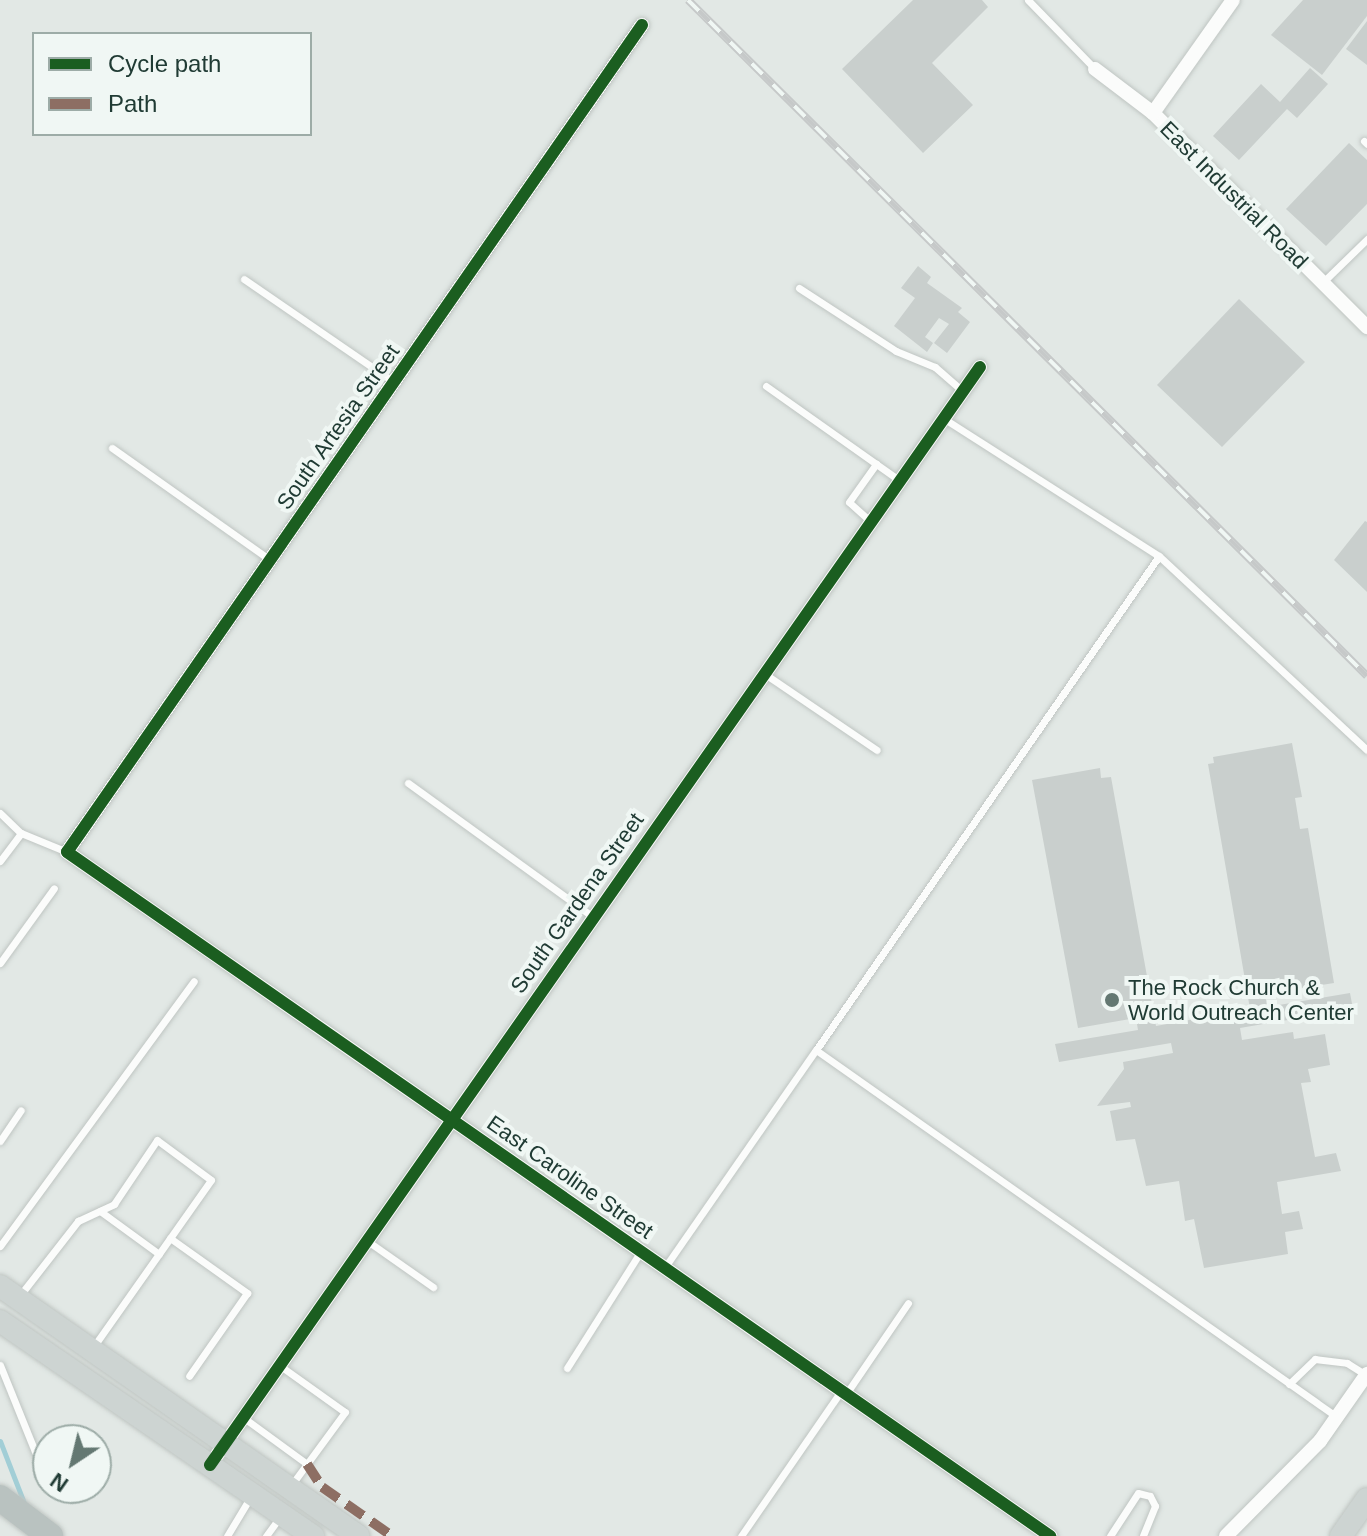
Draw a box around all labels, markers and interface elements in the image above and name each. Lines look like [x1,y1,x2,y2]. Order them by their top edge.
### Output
legend [32,32,312,136]
text: Cycle path [108,50,221,77]
text: Path [108,90,157,117]
street label: East Industrial Road [1155,116,1313,274]
street label: South Artesia Street [271,339,405,515]
street label: South Gardena Street [505,808,649,998]
place label: The Rock Church & World Outreach Center [1128,974,1354,1026]
marker: The Rock Church & World Outreach Center [1103,991,1121,1009]
street label: East Caroline Street [482,1110,658,1244]
north arrow [32,1424,112,1504]
text: N [45,1468,73,1497]

